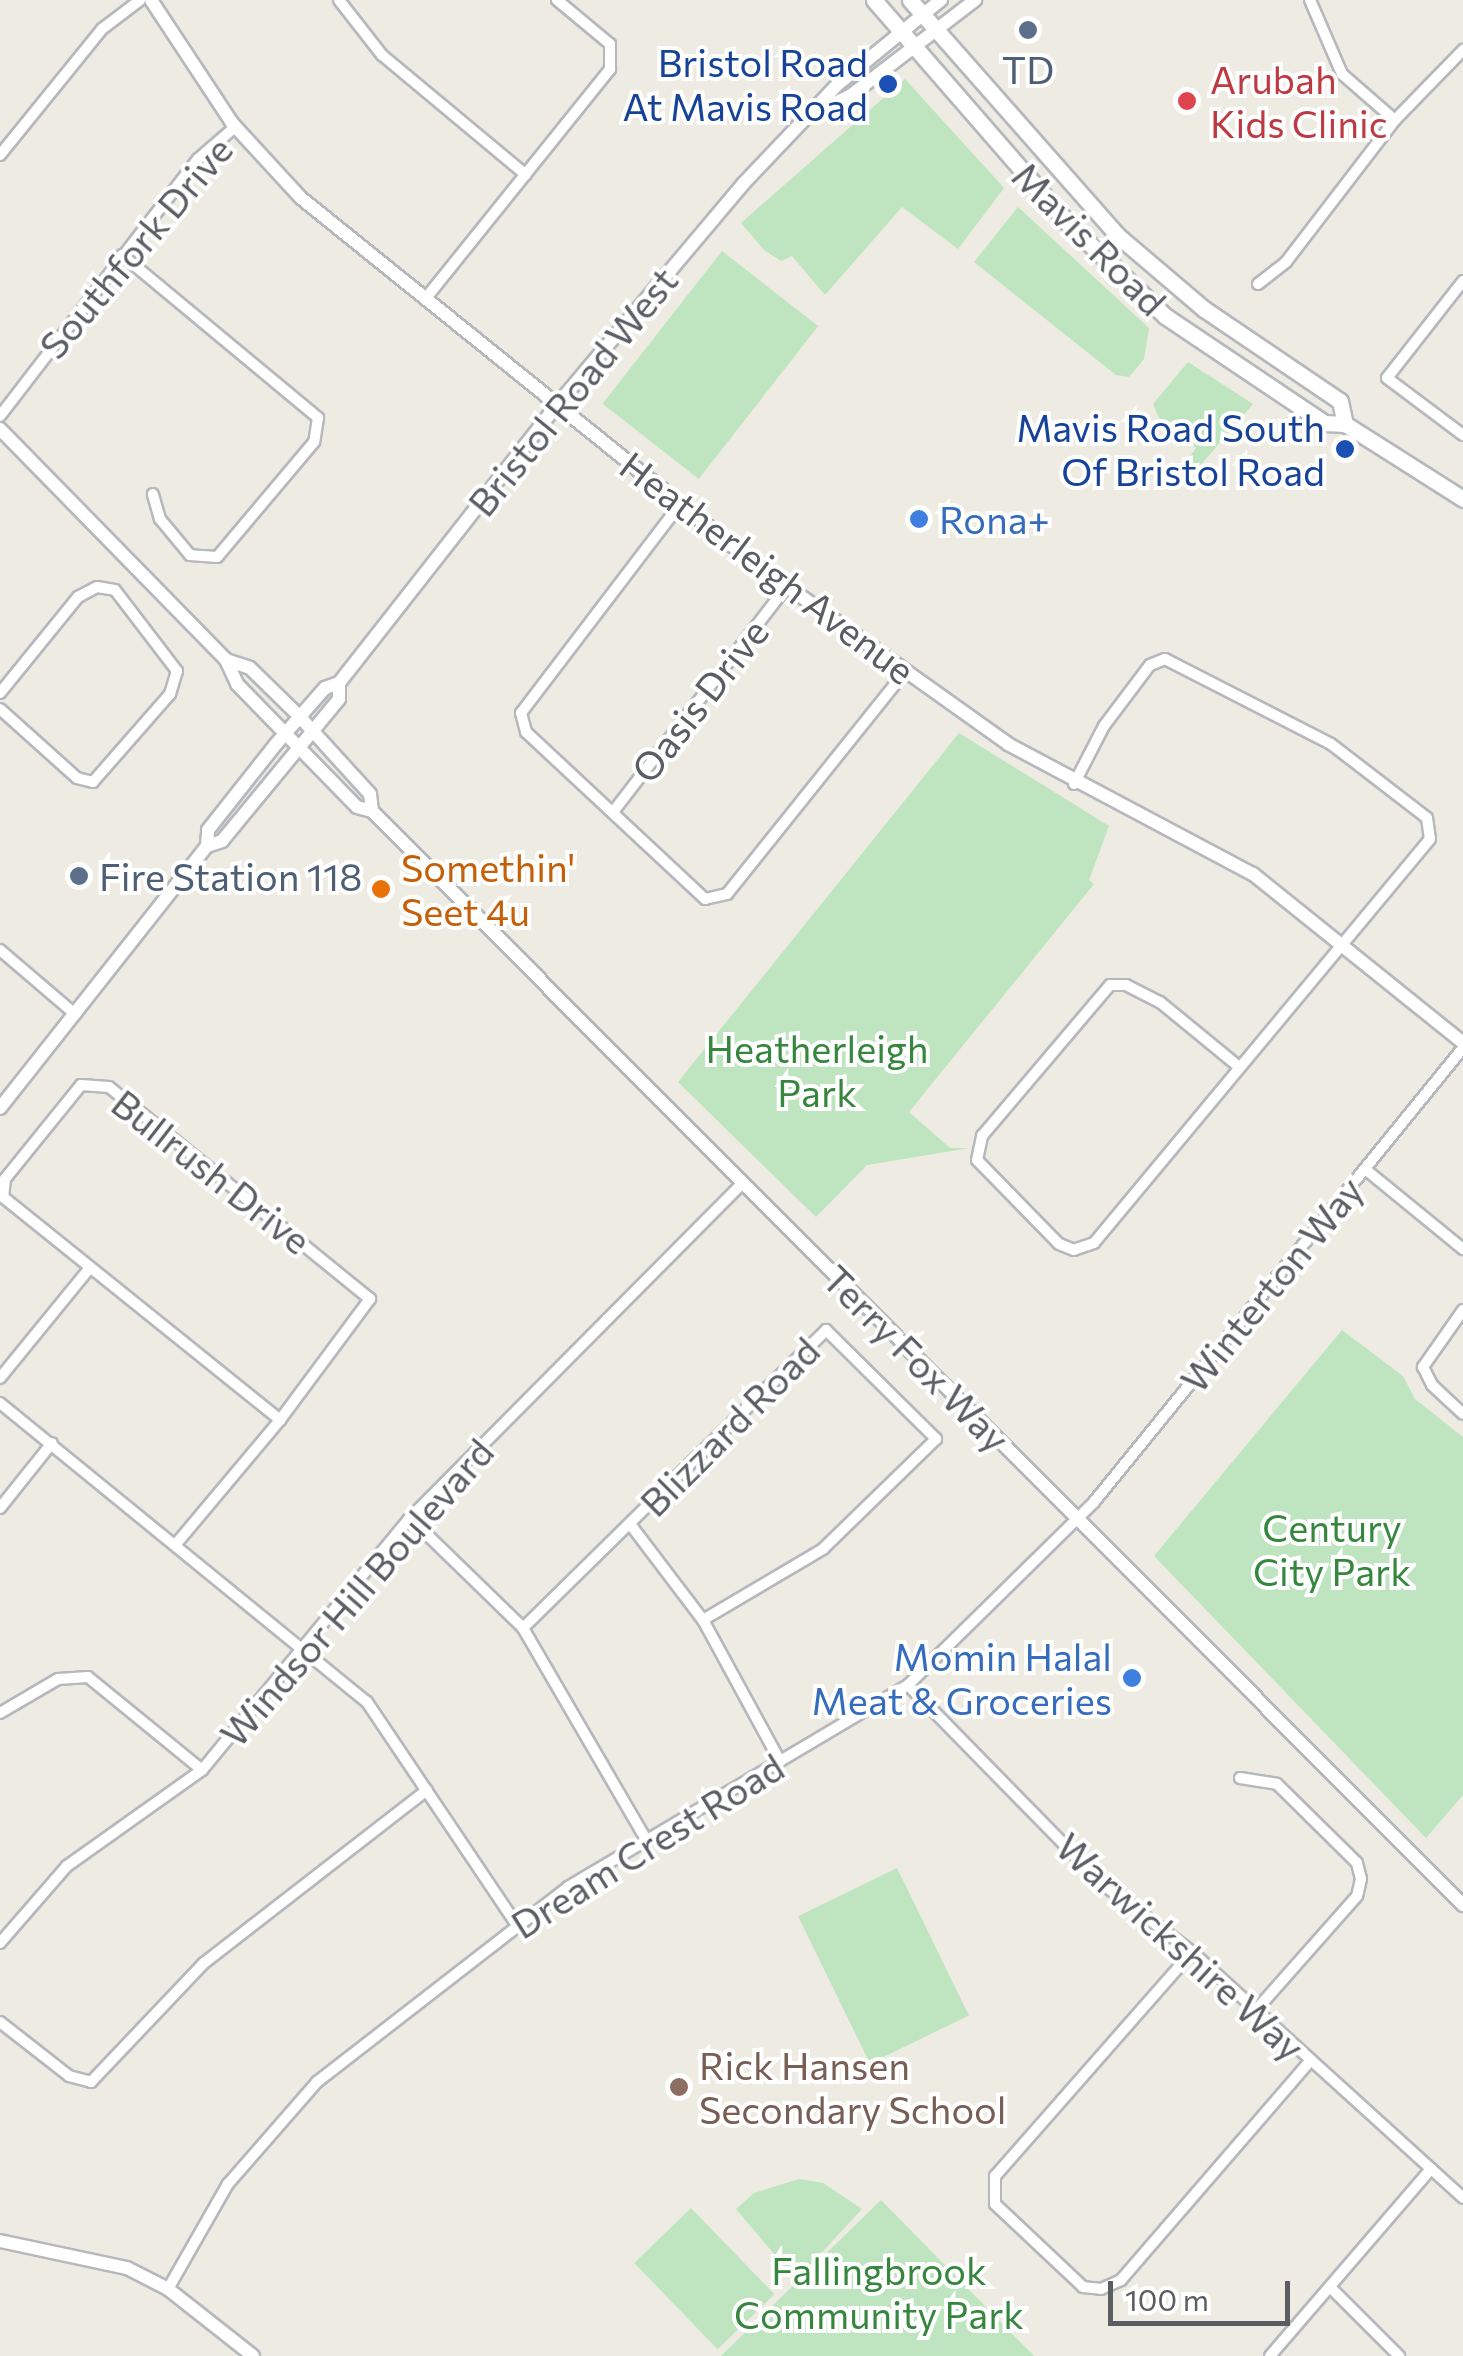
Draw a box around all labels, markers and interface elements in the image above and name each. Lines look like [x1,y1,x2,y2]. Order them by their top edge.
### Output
marker: TD [1017,19,1039,41]
place label: Bristol Road At Mavis Road [622,39,868,128]
place label: TD [1002,46,1054,92]
place label: Arubah Kids Clinic [1210,56,1388,146]
marker: Bristol Road At Mavis Road [877,73,899,95]
marker: Arubah Kids Clinic [1174,88,1200,114]
street label: Southfork Drive [29,127,241,367]
street label: Mavis Road [1004,152,1176,324]
street label: Bristol Road West [458,258,686,524]
place label: Mavis Road South Of Bristol Road [1016,404,1325,494]
marker: Mavis Road South Of Bristol Road [1334,438,1356,460]
street label: Heatherleigh Avenue [612,441,924,693]
place label: Rona+ [939,496,1050,542]
marker: Rona+ [908,508,930,530]
street label: Oasis Drive [621,609,777,791]
place label: Somethin' Seet 4u [401,844,575,934]
place label: Fire Station 118 [99,853,362,899]
marker: Fire Station 118 [68,865,90,887]
marker: Somethin' Seet 4u [370,878,392,900]
park label: Heatherleigh Park [706,1025,928,1114]
street label: Bullrush Drive [104,1079,320,1263]
street label: Winterton Way [1170,1167,1372,1401]
street label: Terry Fox Way [814,1255,1020,1461]
street label: Blizzard Road [630,1327,828,1525]
street label: Windsor Hill Boulevard [210,1429,502,1755]
park label: Century City Park [1253,1504,1411,1594]
place label: Momin Halal Meat & Groceries [812,1633,1112,1722]
marker: Momin Halal Meat & Groceries [1121,1667,1143,1689]
street label: Dream Crest Road [503,1743,791,1947]
street label: Warwickshire Way [1048,1823,1314,2069]
place label: Rick Hansen Secondary School [699,2042,1006,2132]
marker: Rick Hansen Secondary School [668,2076,690,2098]
park label: Fallingbrook Community Park [734,2247,1024,2336]
scale bar [1113,2261,1296,2323]
text: 100 m [1125,2280,1209,2317]

